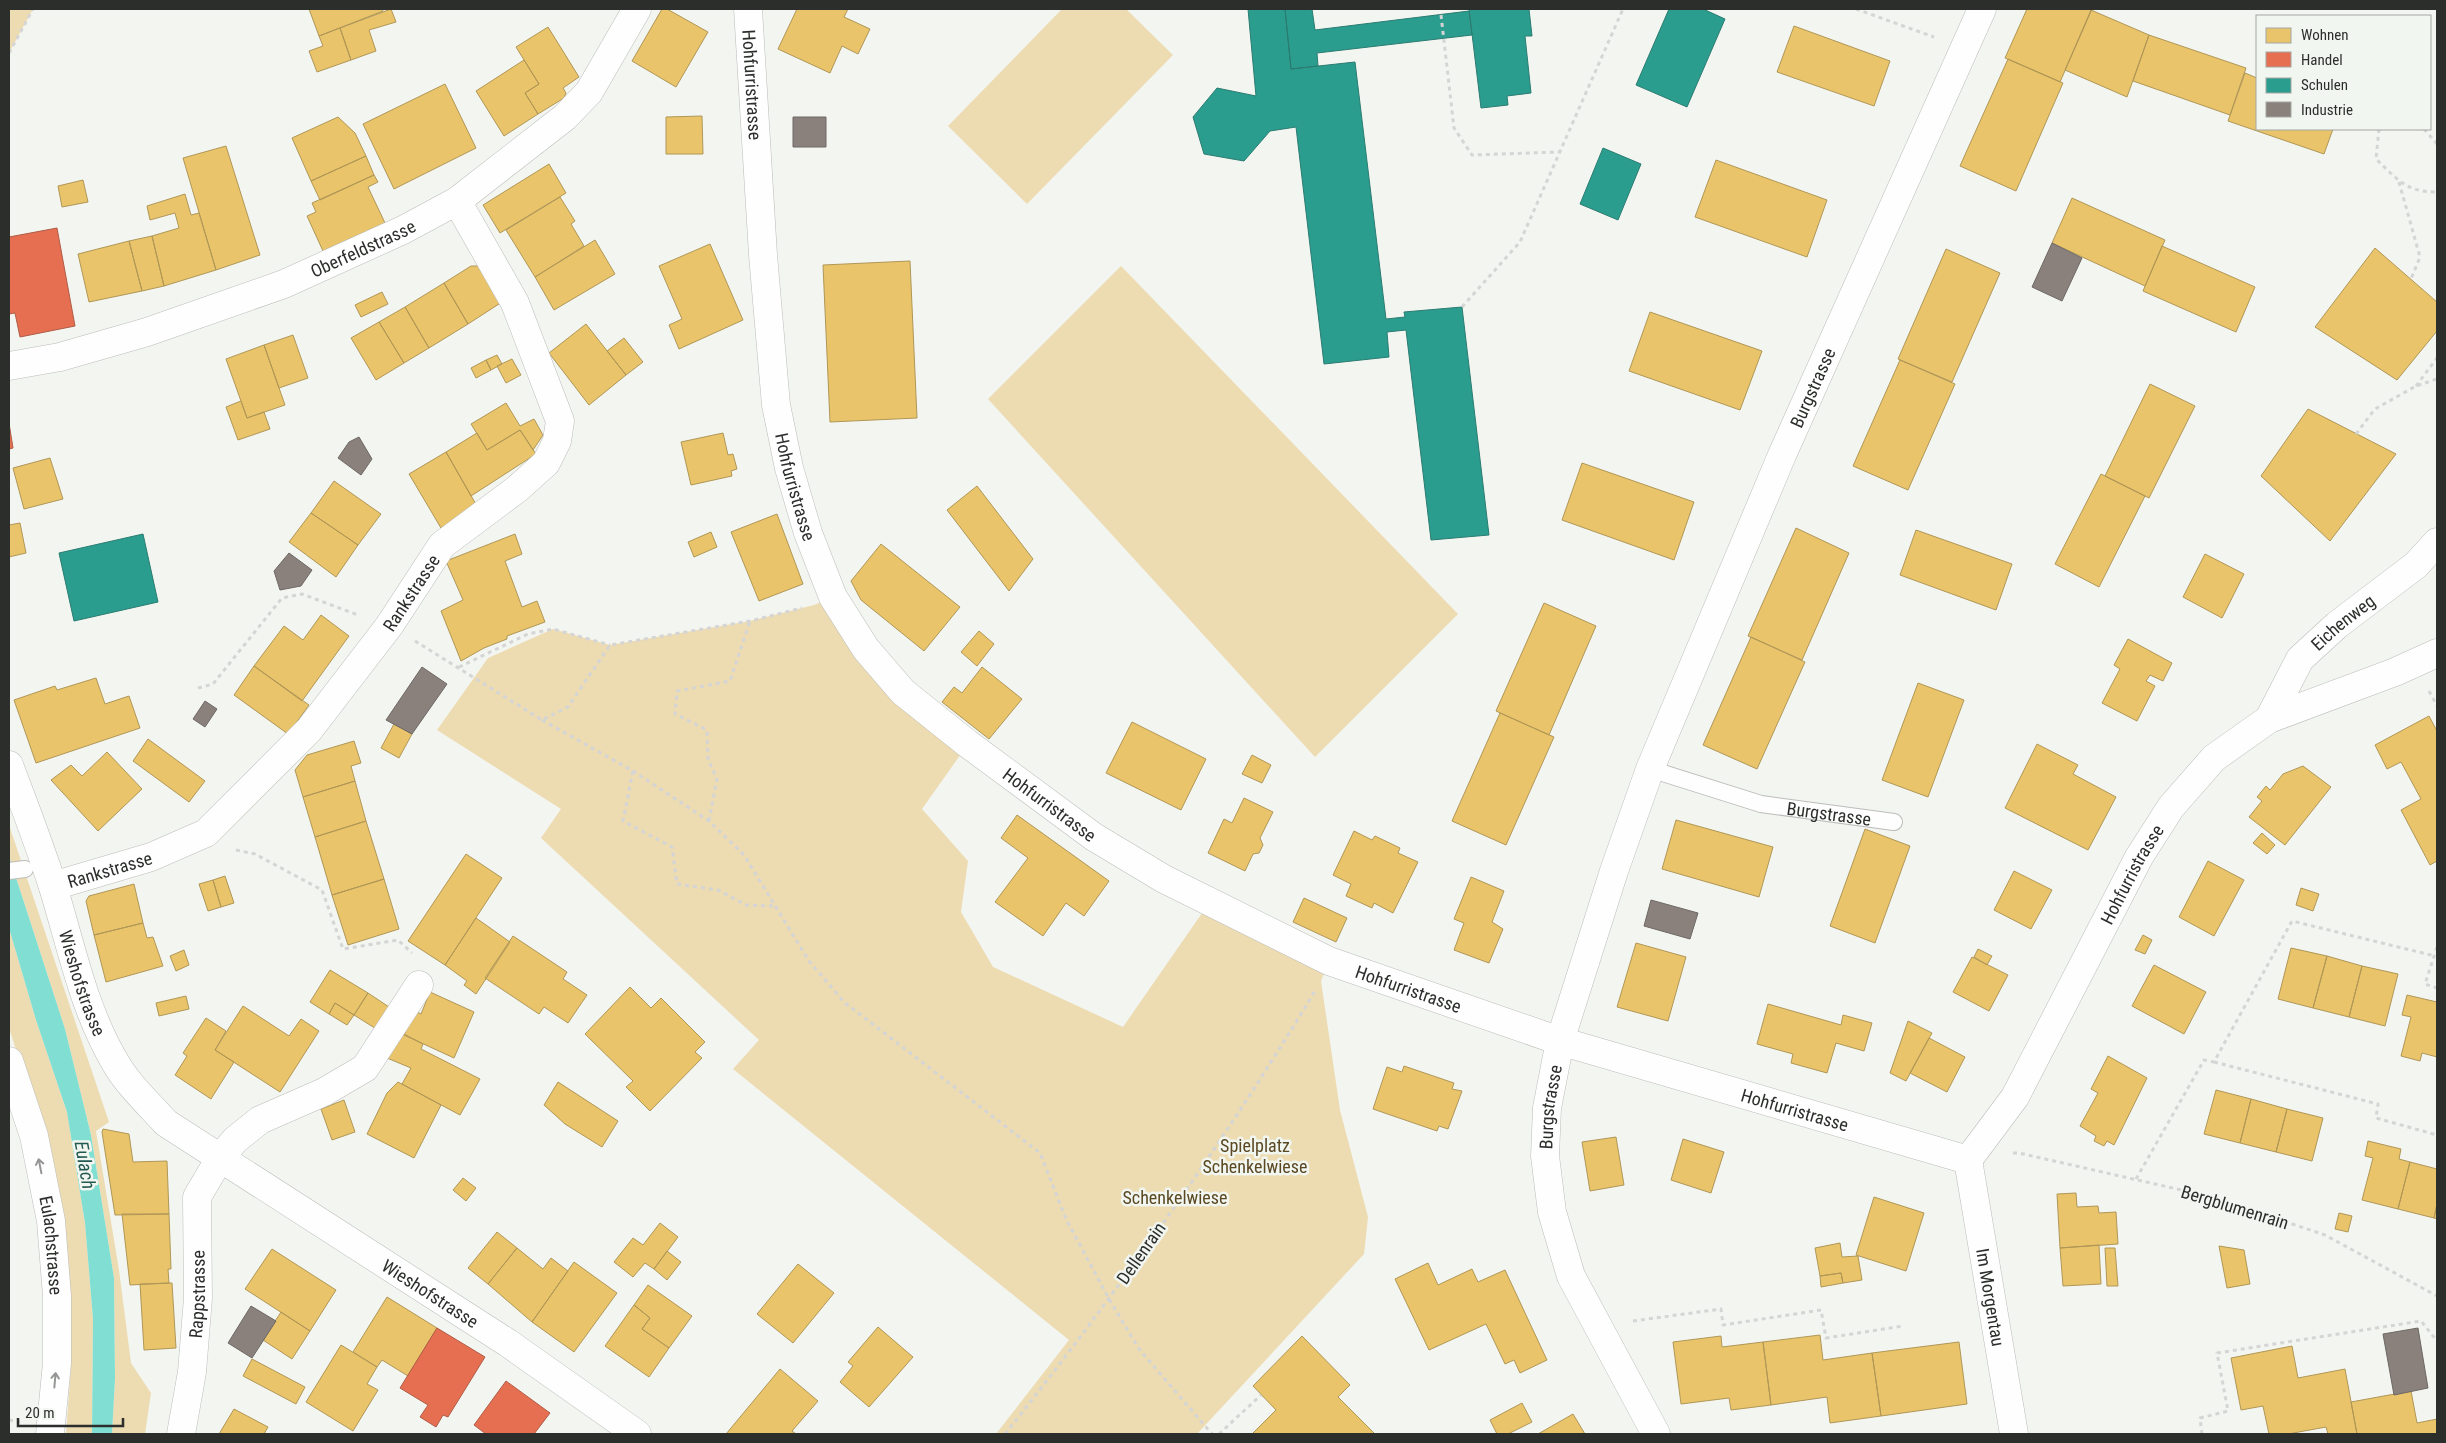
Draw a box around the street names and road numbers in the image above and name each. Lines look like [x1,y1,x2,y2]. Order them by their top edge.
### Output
street label: Hohfurristrasse [739,29,766,141]
street label: Oberfeldstrasse [307,215,419,281]
street label: Burgstrasse [1785,344,1839,431]
street label: Hohfurristrasse [772,431,820,544]
street label: Rankstrasse [378,550,444,635]
street label: Eichenweg [2306,590,2379,654]
street label: Hohfurristrasse [999,763,1101,846]
street label: Burgstrasse [1785,797,1872,829]
street label: Hohfurristrasse [2096,821,2168,928]
street label: Rankstrasse [65,847,154,892]
street label: Wieshofstrasse [55,928,110,1039]
street label: Hohfurristrasse [1353,961,1464,1017]
street label: Burgstrasse [1535,1063,1566,1150]
street label: Hohfurristrasse [1739,1084,1851,1135]
street label: Bergblumenrain [2179,1181,2291,1233]
street label: Eulachstrasse [36,1194,67,1296]
street label: Dellenrain [1112,1218,1170,1288]
street label: Im Morgentau [1972,1247,2010,1348]
street label: Rappstrasse [184,1250,209,1339]
street label: Wieshofstrasse [378,1254,482,1332]

